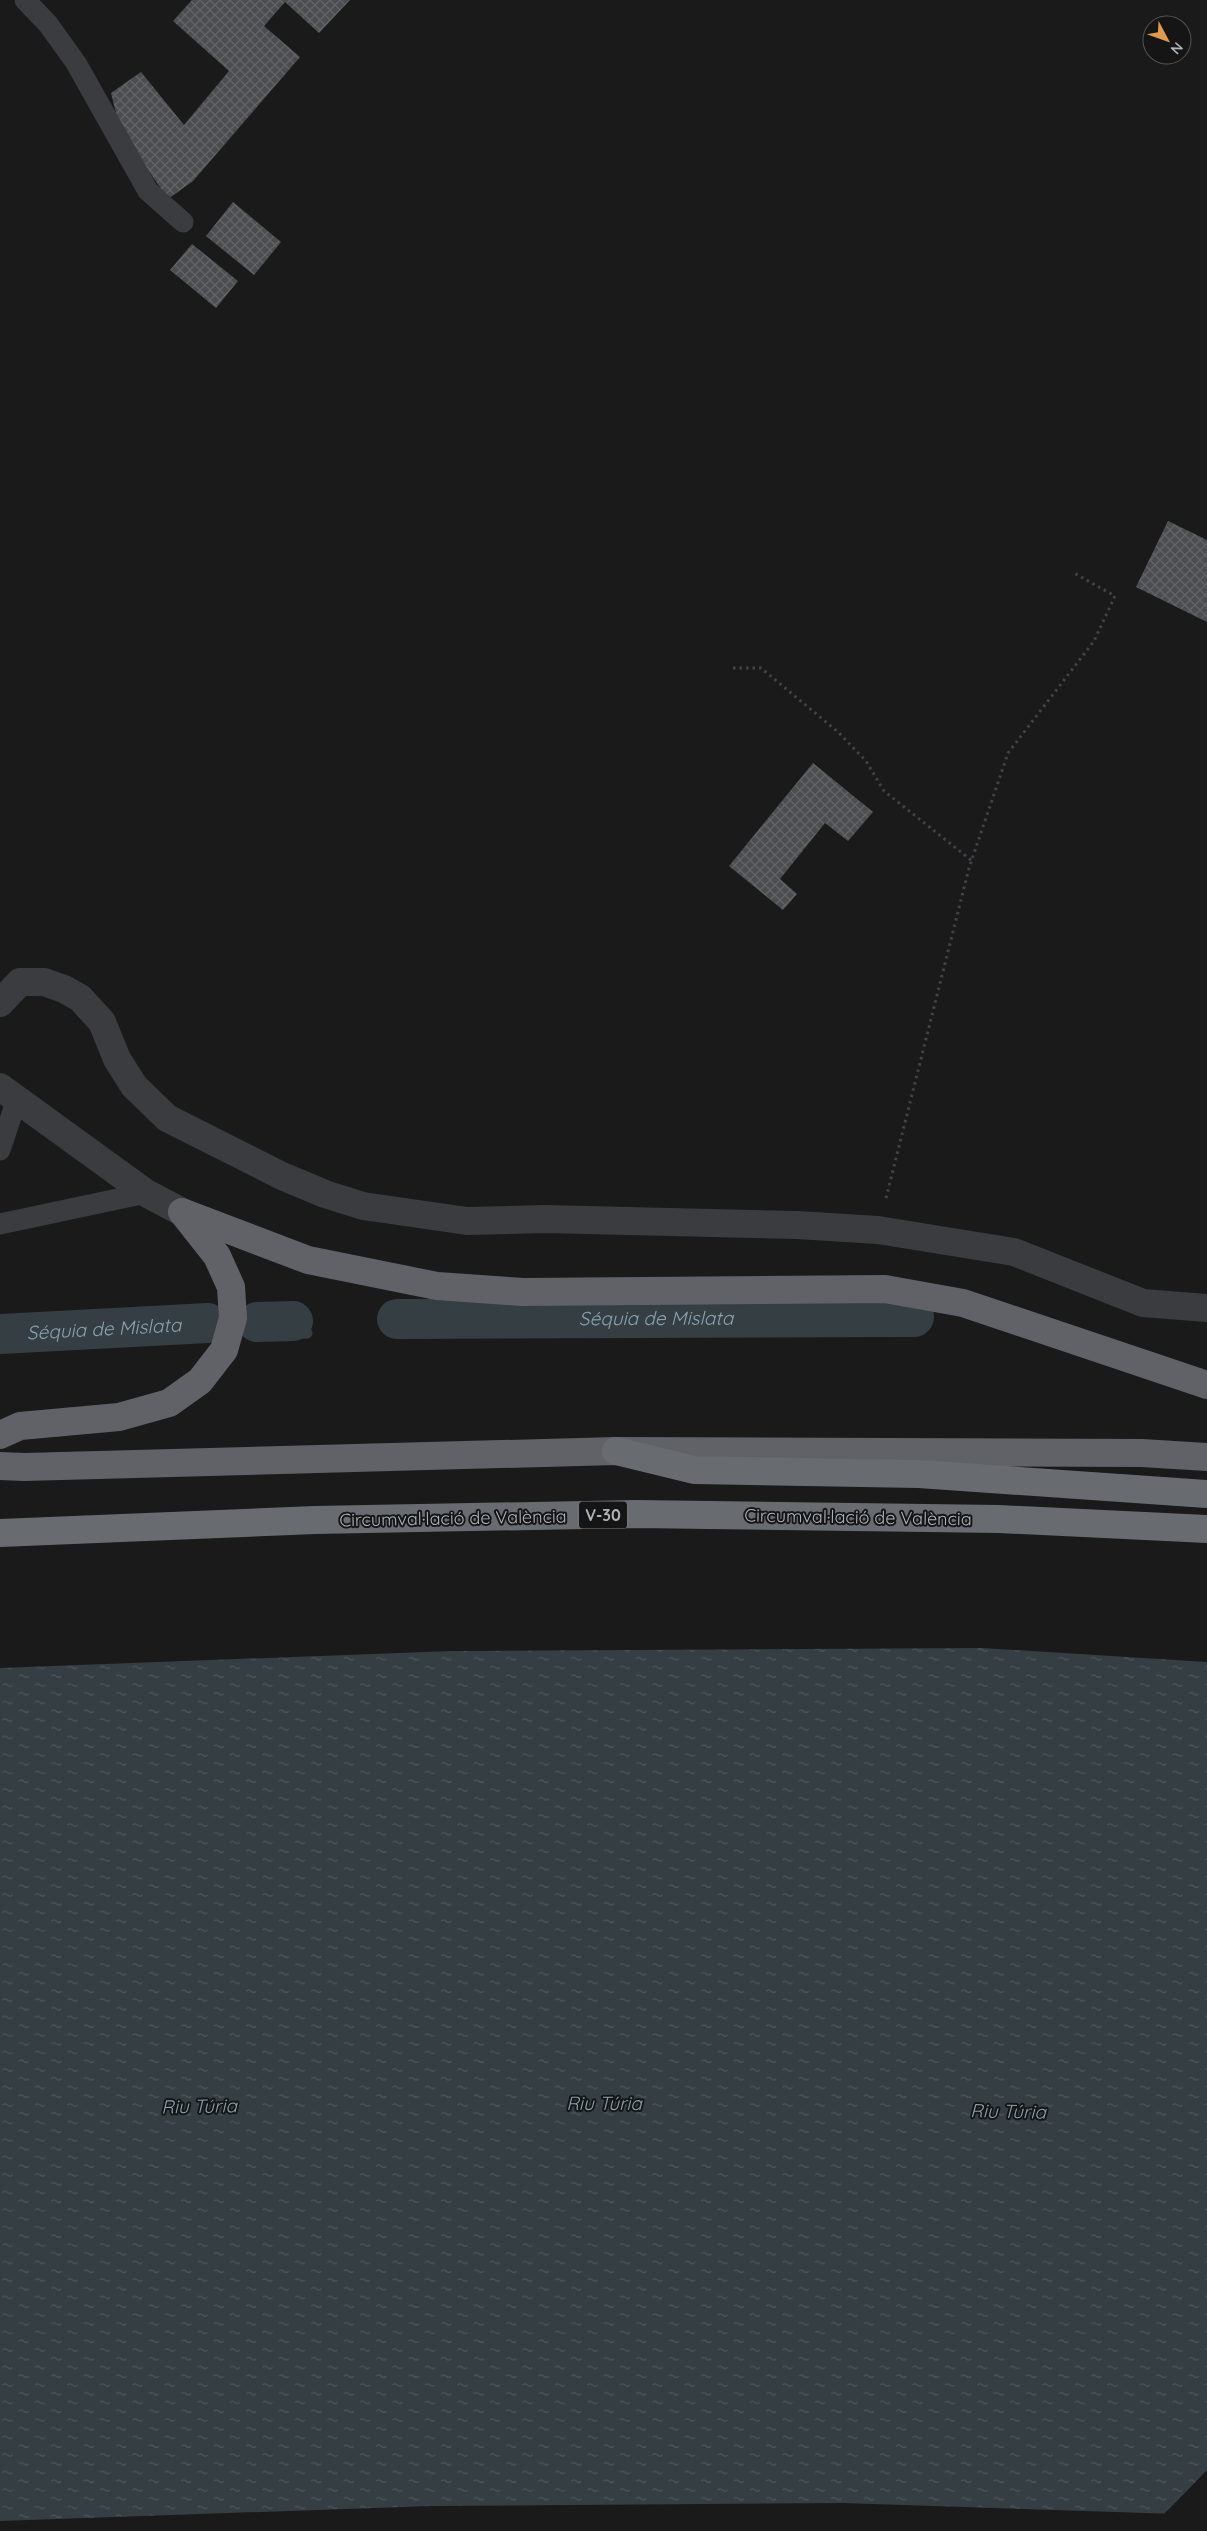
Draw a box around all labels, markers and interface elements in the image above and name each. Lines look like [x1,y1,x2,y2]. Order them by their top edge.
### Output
north arrow [1142,15,1192,65]
text: N [1167,39,1187,58]
water label: Séquia de Mislata [579,1306,735,1330]
water label: Séquia de Mislata [26,1312,183,1345]
road number: V-30 [579,1502,627,1528]
street label: Circumval·lació de València [744,1504,972,1530]
street label: Circumval·lació de València [339,1505,567,1531]
water label: Riu Túria [566,2091,643,2115]
water label: Riu Túria [161,2093,239,2119]
water label: Riu Túria [970,2098,1048,2124]

